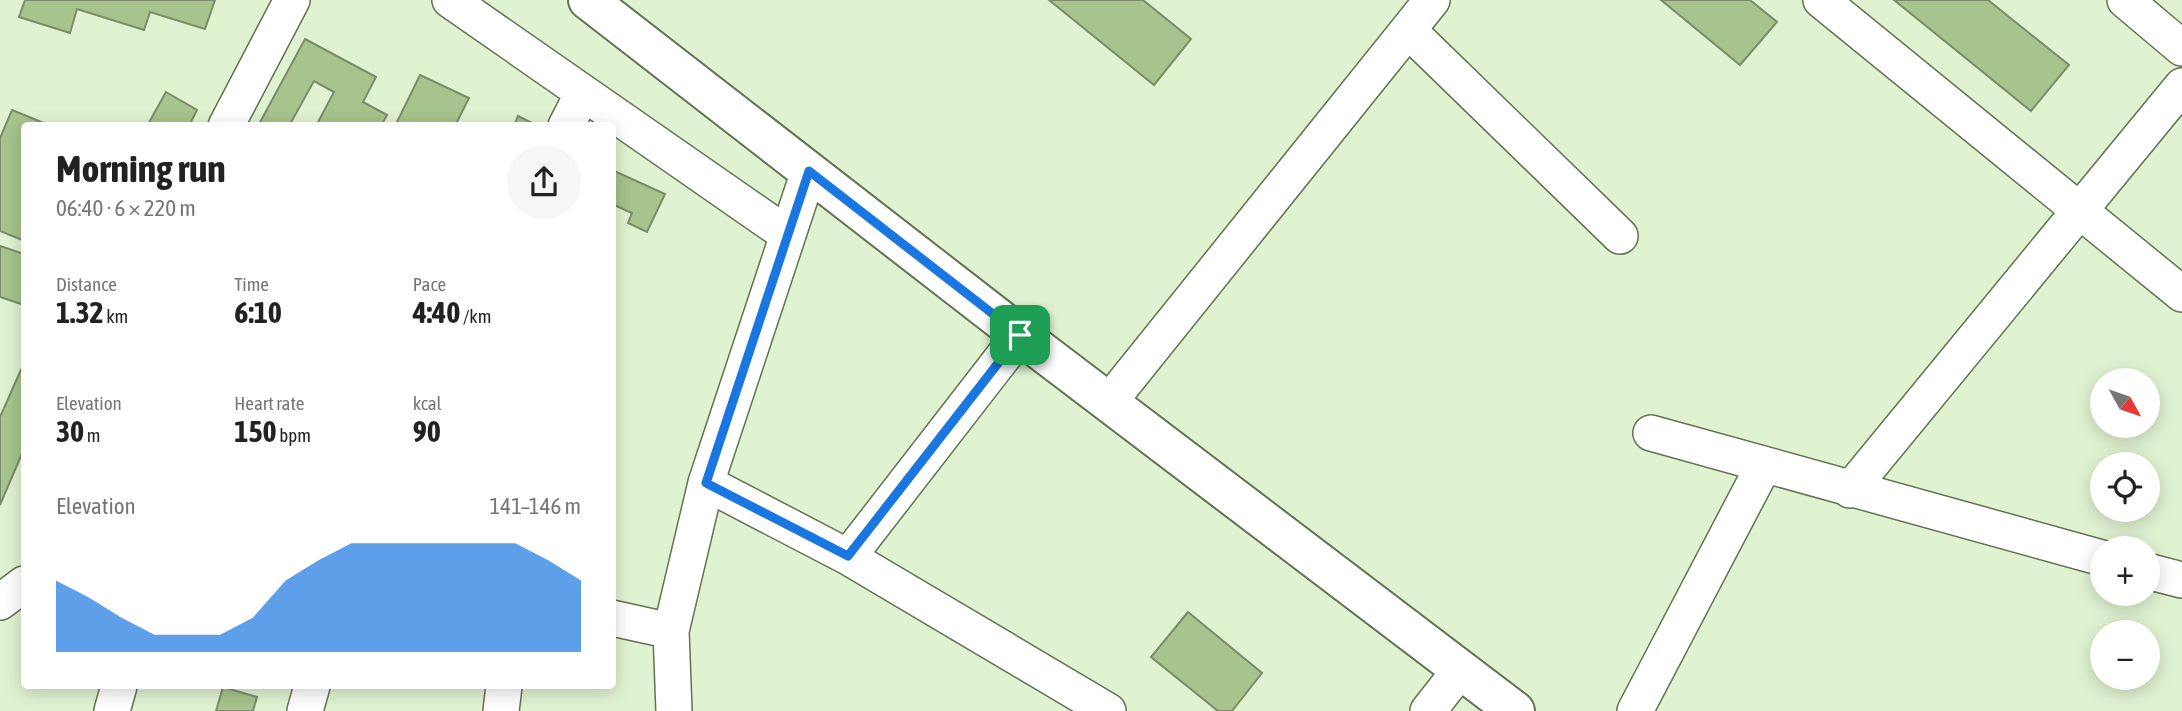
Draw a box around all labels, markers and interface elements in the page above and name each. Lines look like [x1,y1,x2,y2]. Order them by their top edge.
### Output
button: share [507,145,581,219]
text: Morning run [56,147,226,190]
text: 06:40 · 6 × 220 m [56,195,196,221]
text: Distance [56,273,117,295]
text: Time [234,273,269,295]
text: Pace [413,273,446,295]
text: 1.32 [56,295,104,329]
text: 6:10 [234,295,282,329]
text: 4:40 [413,295,460,329]
text: km [104,305,128,327]
text: /km [460,305,491,327]
pin [990,305,1050,365]
icon: arrive [1001,316,1039,354]
north arrow [2090,368,2160,438]
map controls [2090,368,2160,690]
text: Elevation [56,392,122,414]
text: Heart rate [234,392,304,414]
text: kcal [413,392,442,414]
text: 30 [56,414,84,448]
text: 150 [234,414,277,448]
text: 90 [413,414,441,448]
text: m [84,424,101,446]
text: bpm [277,424,311,446]
button: locate [2090,452,2160,522]
text: Elevation [56,493,136,519]
text: 141–146 m [490,493,581,519]
button: + [2090,536,2160,606]
button: − [2090,620,2160,690]

